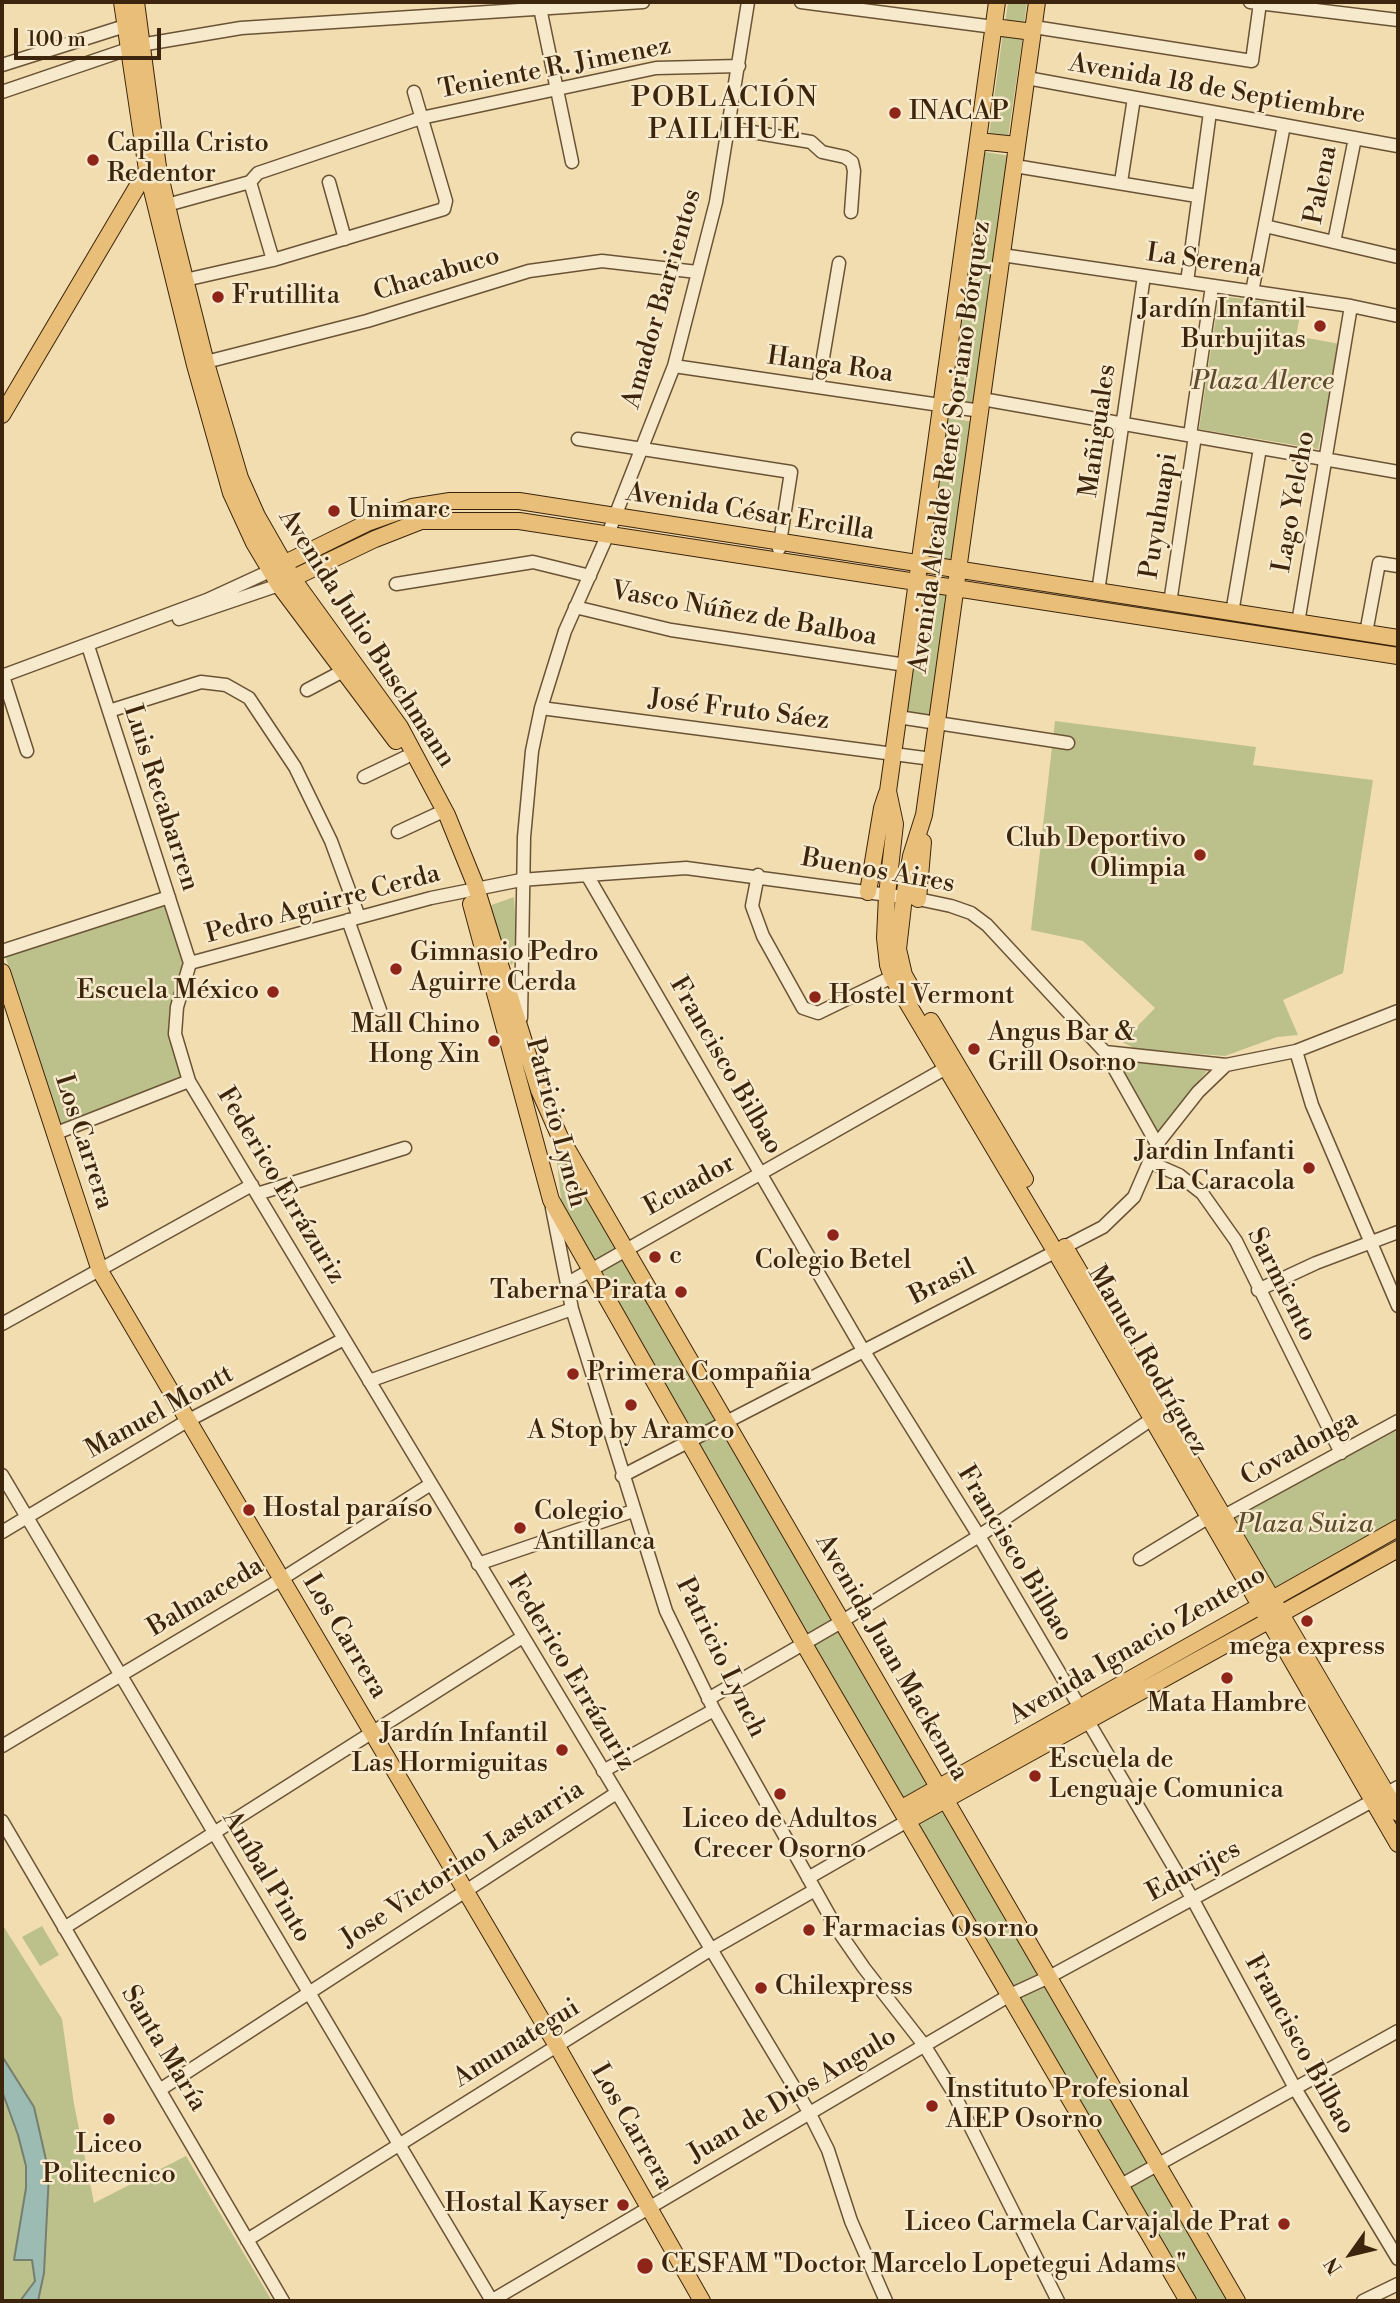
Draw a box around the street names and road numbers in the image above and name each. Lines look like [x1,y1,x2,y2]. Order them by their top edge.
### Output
street label: Teniente R. Jimenez [436,31,674,107]
street label: Avenida 18 de Septiembre [1066,49,1368,131]
street label: Palena [1299,143,1345,227]
street label: Amador Barrientos [617,186,709,412]
street label: Avenida Alcalde René Soriano Bórquez [904,219,998,675]
street label: La Serena [1144,238,1264,286]
street label: Chacabuco [370,241,504,309]
street label: Hanga Roa [765,342,895,390]
street label: Mañiguales [1074,363,1124,499]
street label: Lago Yelcho [1267,429,1323,575]
street label: Puyuhuapi [1135,451,1185,581]
street label: Avenida César Ercilla [624,478,876,548]
street label: Avenida Julio Buschmann [271,504,461,774]
street label: Vasco Núñez de Balboa [609,576,879,654]
street label: José Fruto Sáez [647,684,831,738]
street label: Luis Recabarren [115,701,205,895]
street label: Buenos Aires [799,843,957,901]
street label: Pedro Aguirre Cerda [202,859,444,951]
street label: Francisco Bilbao [662,972,788,1160]
street label: Patricio Lynch [517,1035,593,1211]
street label: Los Carrera [47,1071,119,1213]
street label: Federico Errázuriz [209,1082,351,1290]
street label: Ecuador [639,1148,741,1224]
street label: Sarmiento [1239,1223,1323,1347]
street label: Brasil [905,1253,981,1313]
street label: Manuel Rodríguez [1080,1261,1214,1461]
street label: Manuel Montt [81,1360,239,1466]
street label: Covadonga [1236,1404,1364,1494]
street label: Francisco Bilbao [949,1460,1079,1648]
street label: Avenida Juan Mackenna [808,1529,974,1787]
street label: Balmaceda [143,1551,269,1645]
street label: Avenida Ignacio Zenteno [1004,1560,1272,1732]
street label: Los Carrera [295,1569,393,1705]
street label: Federico Errázuriz [499,1569,641,1777]
street label: Patricio Lynch [668,1573,772,1743]
street label: Jose Victorino Lastarria [336,1775,590,1955]
street label: Aníbal Pinto [214,1805,318,1949]
street label: Eduvijes [1142,1834,1246,1910]
street label: Francisco Bilbao [1237,1950,1361,2140]
street label: Santa María [113,1980,213,2118]
street label: Amunategui [448,1993,586,2095]
street label: Juan de Dios Angulo [683,2022,903,2170]
street label: Los Carrera [583,2059,679,2195]

